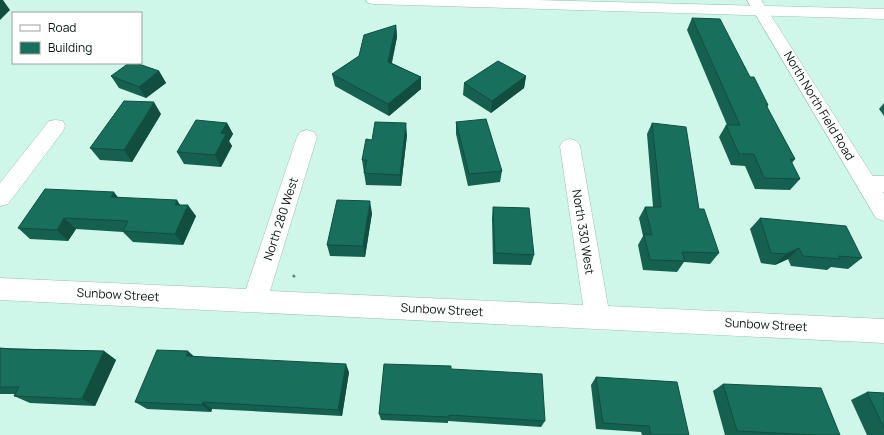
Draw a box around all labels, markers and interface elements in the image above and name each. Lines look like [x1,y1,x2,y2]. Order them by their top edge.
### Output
legend [12,12,142,64]
text: Road [48,19,76,36]
text: Building [48,39,92,56]
street label: North North Field Road [780,48,859,164]
street label: North 280 West [259,175,302,262]
street label: North 330 West [568,188,599,276]
street label: Sunbow Street [76,284,160,305]
street label: Sunbow Street [400,299,484,320]
street label: Sunbow Street [724,314,808,335]

